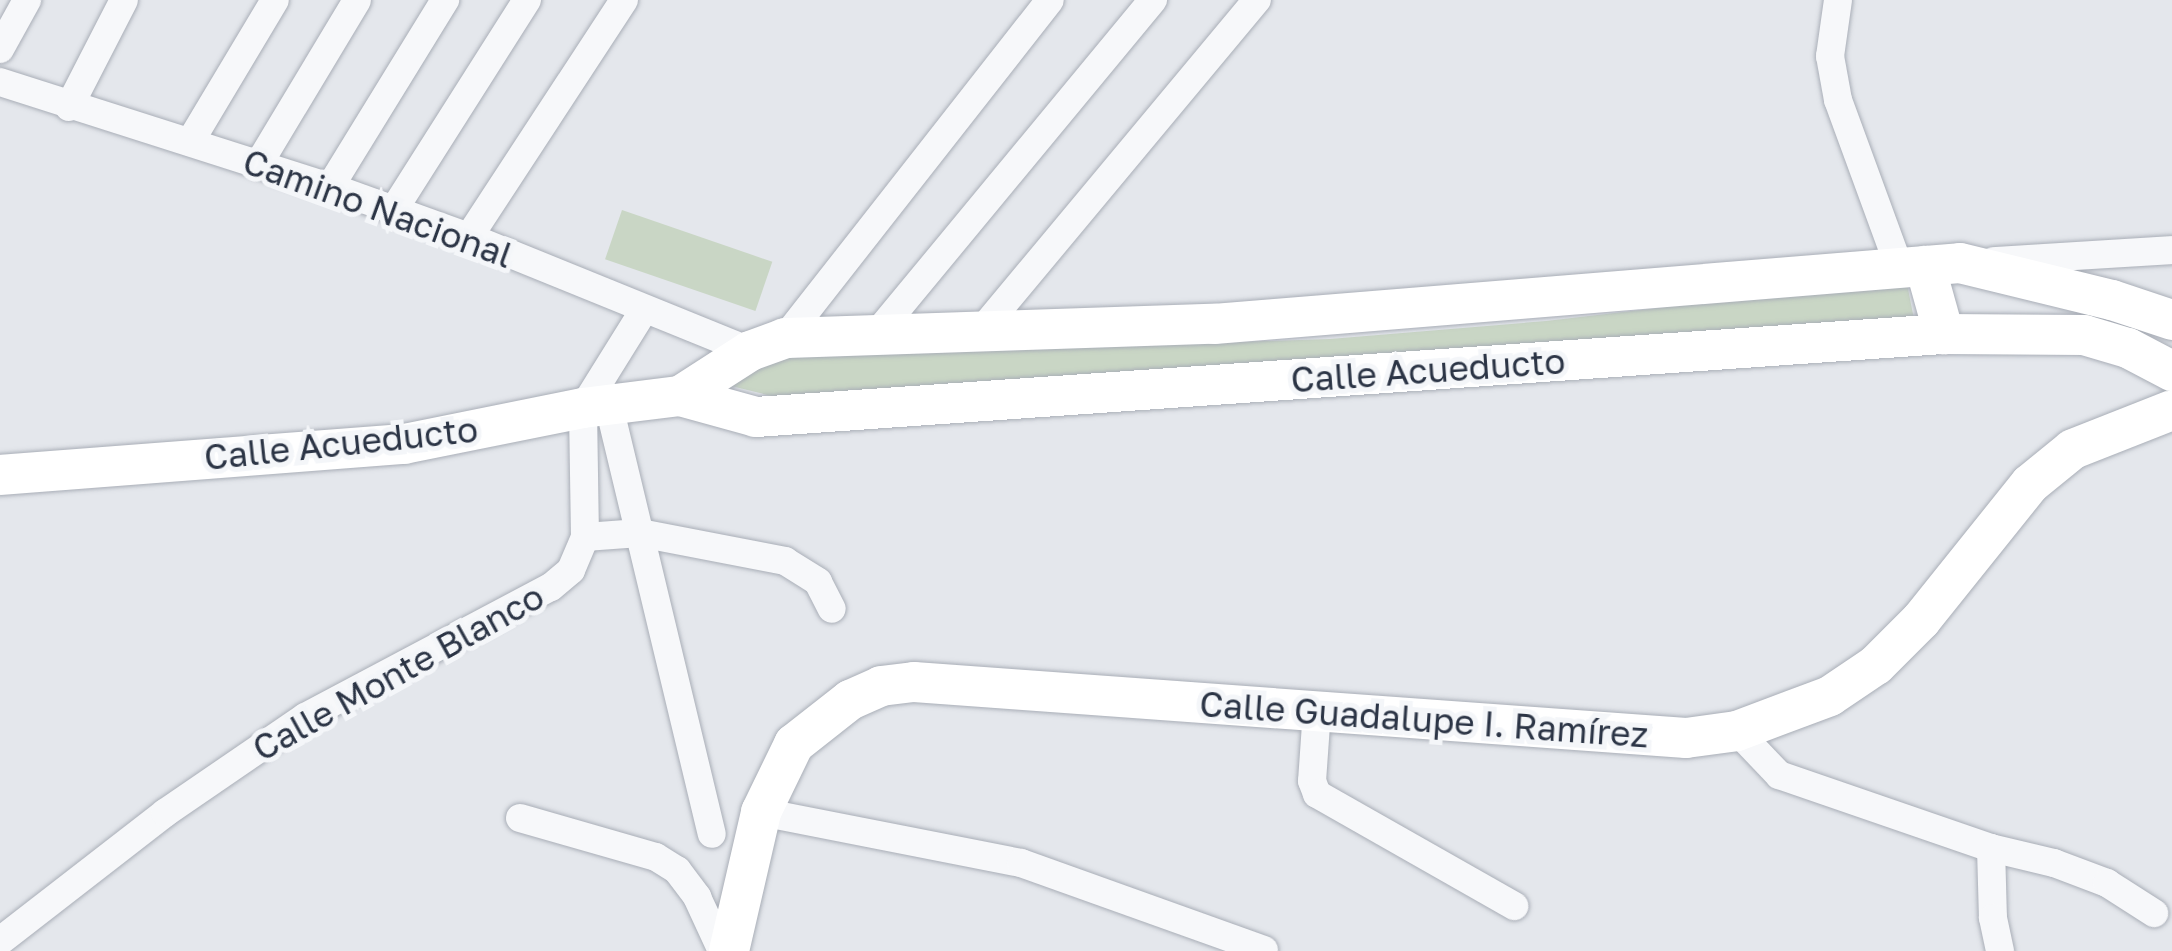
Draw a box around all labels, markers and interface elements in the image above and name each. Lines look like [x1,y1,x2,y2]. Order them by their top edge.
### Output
street label: Camino Nacional [238,140,518,276]
street label: Calle Acueducto [1289,339,1567,401]
street label: Calle Acueducto [202,408,480,478]
street label: Calle Monte Blanco [245,575,551,769]
street label: Calle Guadalupe I. Ramírez [1198,682,1650,756]

